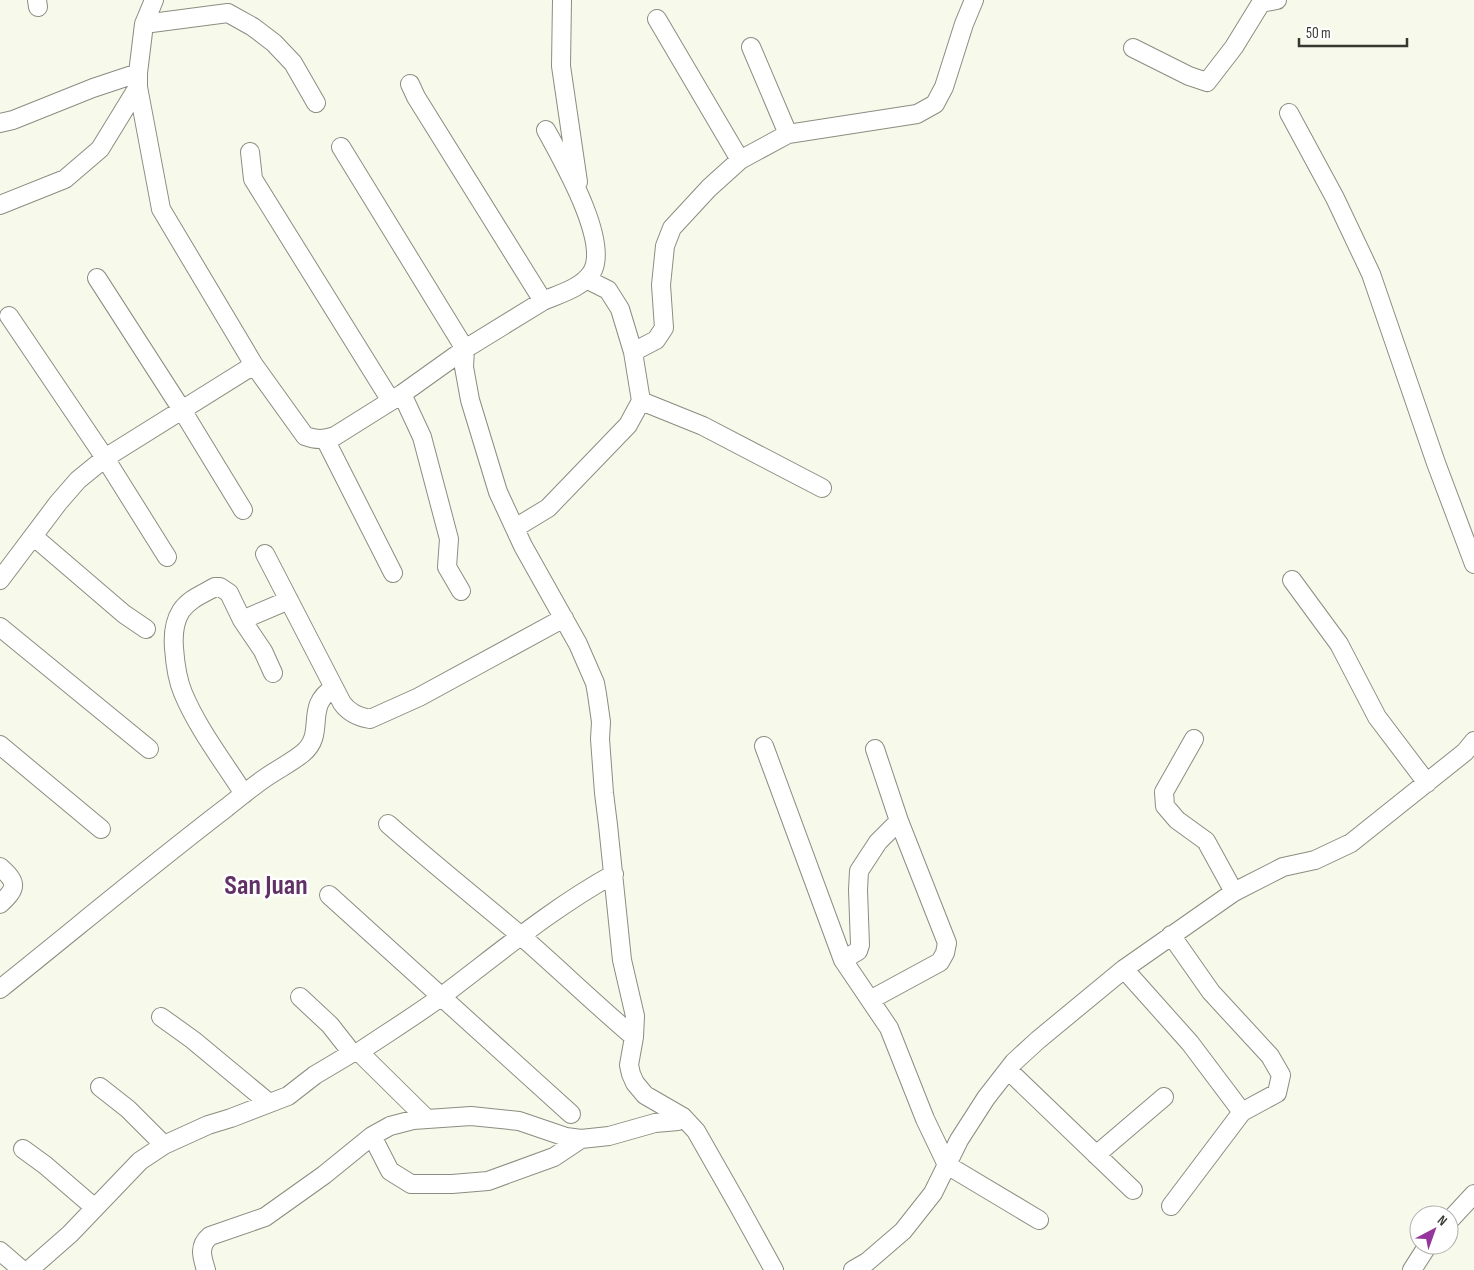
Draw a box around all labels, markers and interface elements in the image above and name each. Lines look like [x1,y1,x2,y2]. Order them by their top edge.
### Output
scale bar [1299,15,1406,47]
text: 50 m [1306,24,1331,43]
district label: San Juan [224,869,308,902]
north arrow [1409,1205,1459,1255]
text: N [1434,1212,1451,1229]

